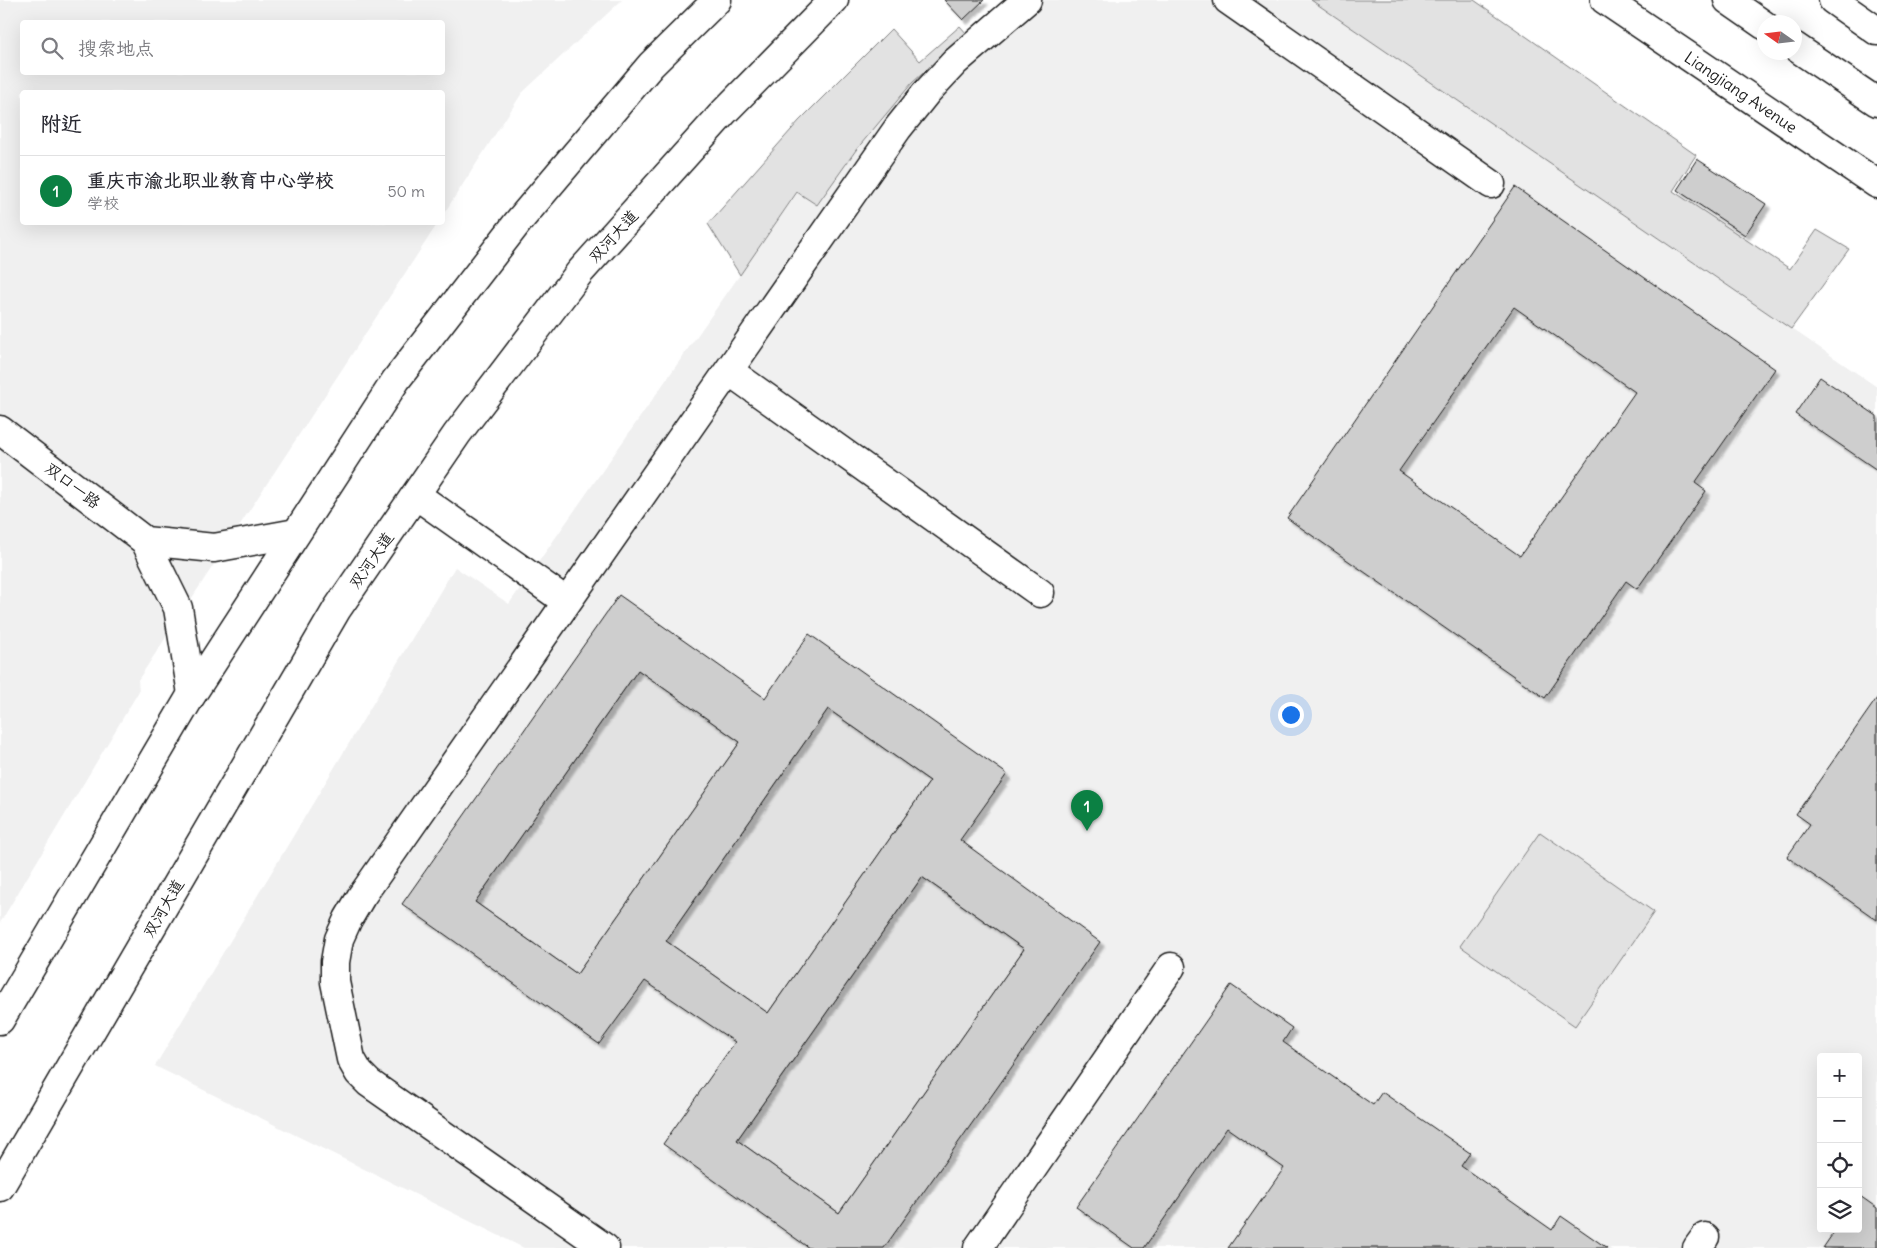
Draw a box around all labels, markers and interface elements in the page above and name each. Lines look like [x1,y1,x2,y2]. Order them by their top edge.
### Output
north arrow [1757,15,1802,60]
search box [20,20,445,75]
icon: search [38,34,66,62]
text: 搜索地点 [78,36,154,60]
street label: Liangjiang Avenue [1681,47,1801,137]
text: 附近 [40,110,82,137]
text: 重庆市渝北职业教育中心学校 [87,168,334,192]
text: 1 [53,181,59,201]
text: 50 m [387,181,425,201]
text: 学校 [87,193,119,213]
street label: 双河大道 [584,206,642,266]
street label: 双口一路 [41,458,105,512]
street label: 双河大道 [344,528,398,592]
your location [1278,702,1304,728]
pin: 1 [1071,790,1103,831]
street label: 双河大道 [138,875,188,941]
map controls [1817,1053,1862,1233]
button: + [1817,1053,1862,1098]
button: − [1817,1098,1862,1143]
button: locate [1817,1143,1862,1188]
button: layers [1817,1188,1862,1233]

